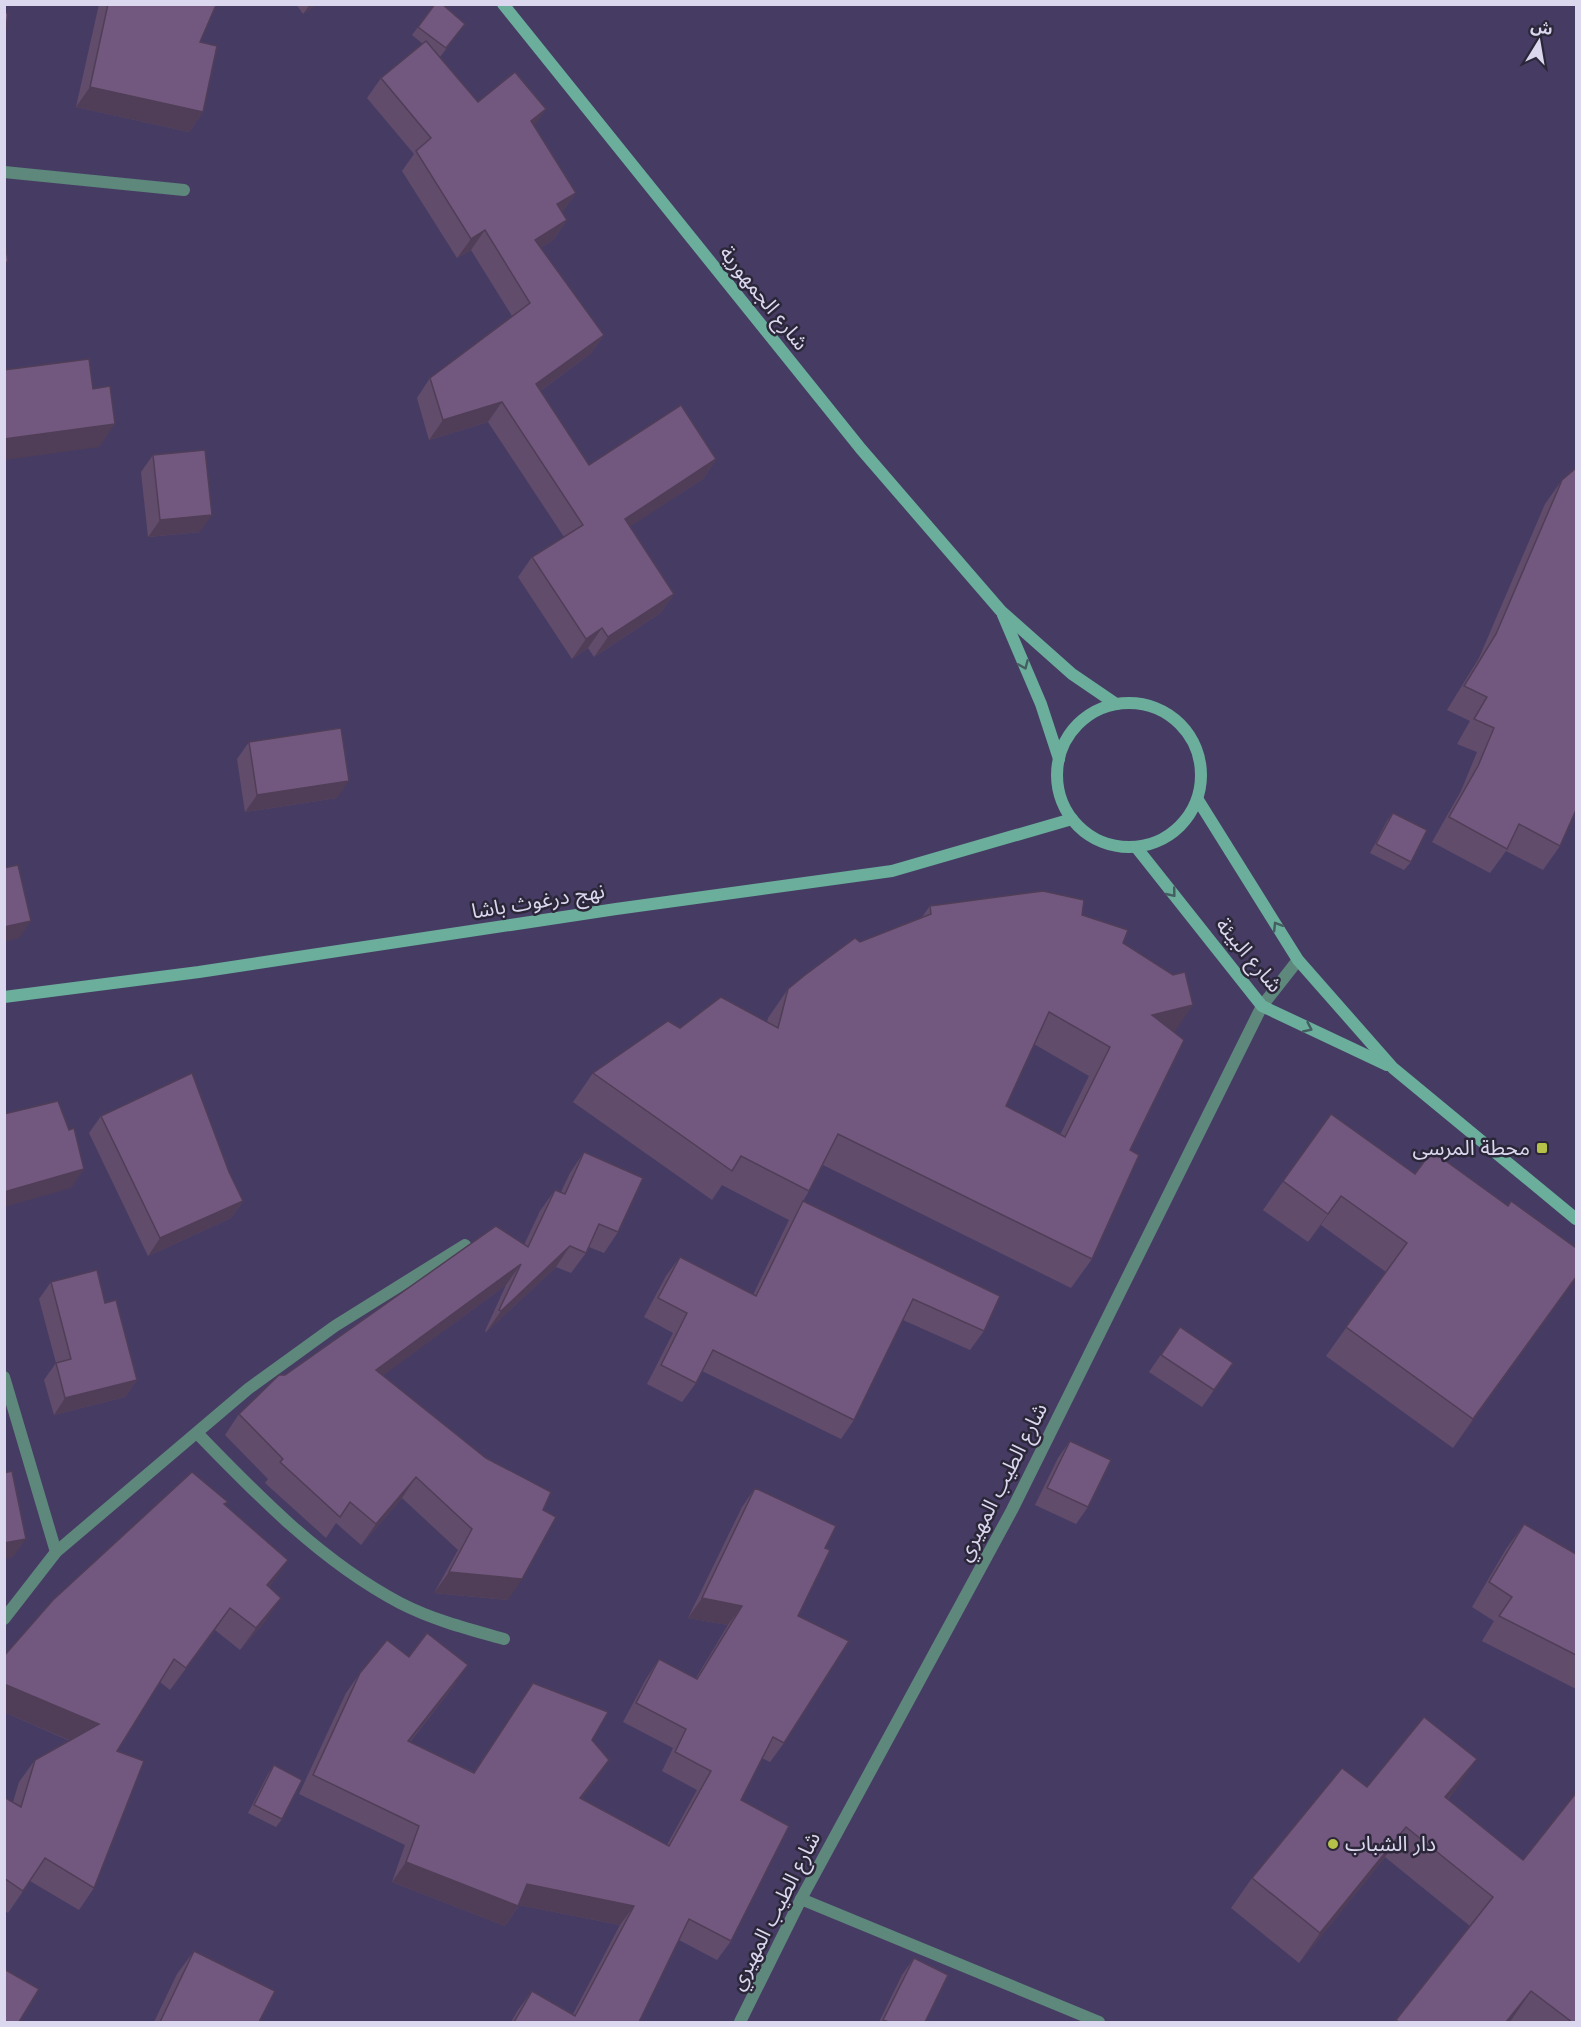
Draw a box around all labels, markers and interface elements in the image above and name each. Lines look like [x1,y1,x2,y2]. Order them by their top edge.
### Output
north arrow [1509,12,1569,72]
text: ش [1529,17,1554,39]
street label: شارع الجمهورية [712,241,813,357]
one-way arrow [1017,659,1029,670]
street label: نهج درغوث باشا [470,879,607,926]
one-way arrow [1164,886,1175,897]
street label: شارع البيئة [1209,913,1287,999]
one-way arrow [1272,922,1284,932]
one-way arrow [1301,1020,1312,1032]
place label: محطة المرسى [1412,1136,1530,1160]
marker: محطة المرسى [1535,1141,1549,1155]
street label: شارع الطيب المهيري [952,1399,1056,1567]
street label: شارع الطيب المهيري [725,1828,829,1996]
place label: دار الشباب [1345,1832,1436,1856]
marker: دار الشباب [1326,1837,1340,1851]

